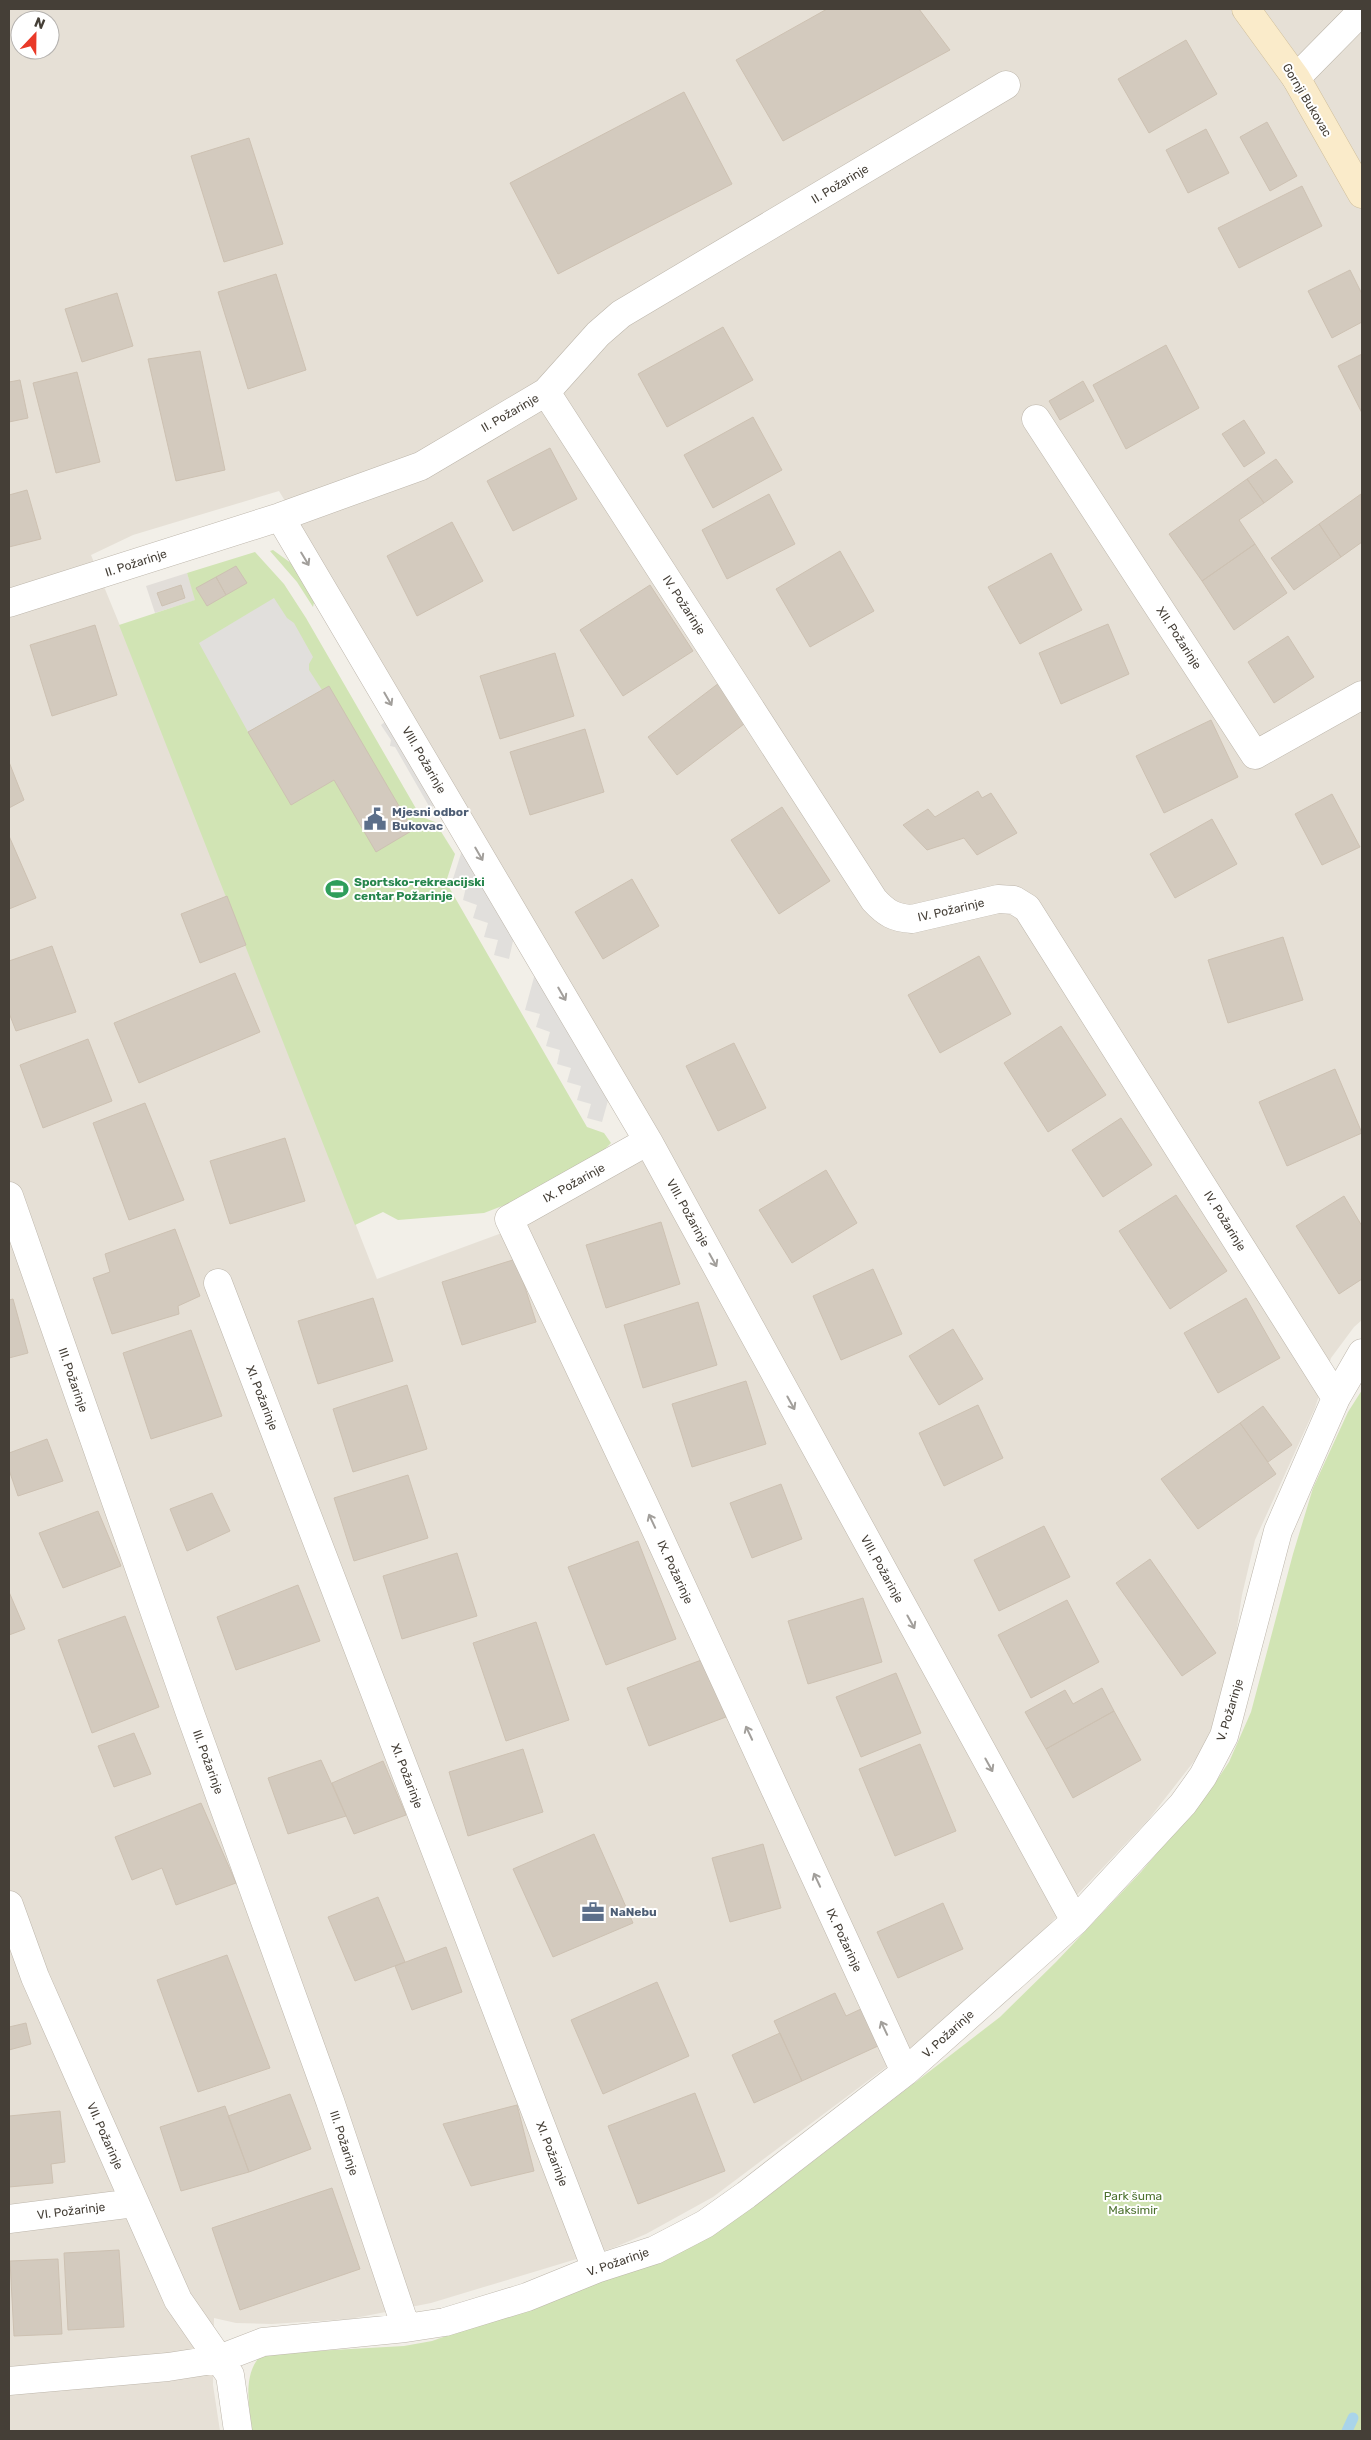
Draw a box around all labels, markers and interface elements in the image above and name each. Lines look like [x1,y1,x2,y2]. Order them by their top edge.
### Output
north arrow [10,10,60,60]
text: N [32,14,48,33]
street label: Gornji Bukovac [1280,61,1335,140]
street label: II. Požarinje [809,161,871,207]
street label: II. Požarinje [479,391,542,435]
street label: II. Požarinje [103,546,169,580]
one-way arrow [301,551,311,565]
street label: IV. Požarinje [660,573,709,638]
street label: XII. Požarinje [1154,604,1205,672]
one-way arrow [383,691,393,705]
street label: VIII. Požarinje [399,724,449,796]
place label: Mjesni odbor Bukovac [392,805,469,833]
public building icon: Mjesni odbor Bukovac [362,806,388,832]
one-way arrow [475,846,485,860]
place label: Sportsko-rekreacijski centar Požarinje [354,875,485,903]
sports icon: Sportsko-rekreacijski centar Požarinje [324,876,350,902]
street label: IV. Požarinje [916,895,986,924]
one-way arrow [557,986,567,1000]
street label: IX. Požarinje [541,1160,608,1206]
street label: VIII. Požarinje [664,1177,712,1250]
street label: IV. Požarinje [1201,1188,1249,1254]
one-way arrow [709,1253,719,1267]
street label: III. Požarinje [55,1346,91,1414]
street label: XI. Požarinje [243,1364,281,1433]
one-way arrow [787,1395,797,1410]
one-way arrow [646,1514,656,1529]
street label: VIII. Požarinje [858,1533,906,1606]
street label: IX. Požarinje [654,1538,696,1606]
one-way arrow [906,1615,916,1630]
street label: V. Požarinje [1214,1677,1246,1743]
one-way arrow [743,1726,753,1741]
street label: III. Požarinje [190,1728,226,1796]
street label: XI. Požarinje [388,1742,426,1811]
one-way arrow [985,1757,994,1772]
one-way arrow [811,1873,821,1888]
office icon: NaNebu [580,1899,606,1925]
place label: NaNebu [610,1905,657,1919]
street label: IX. Požarinje [823,1906,865,1974]
street label: V. Požarinje [919,2007,977,2061]
one-way arrow [879,2021,889,2036]
street label: VII. Požarinje [84,2100,126,2172]
street label: III. Požarinje [327,2109,361,2177]
street label: XI. Požarinje [533,2120,571,2189]
park label: Park šuma Maksimir [1104,2189,1162,2217]
street label: VI. Požarinje [36,2200,106,2222]
street label: V. Požarinje [585,2245,651,2279]

